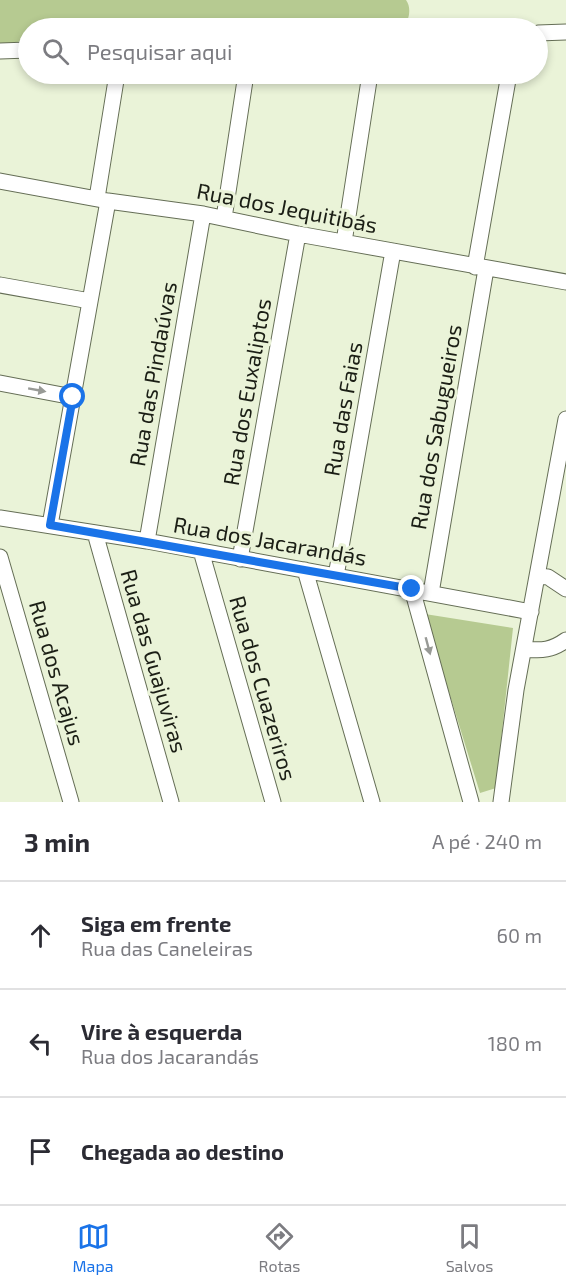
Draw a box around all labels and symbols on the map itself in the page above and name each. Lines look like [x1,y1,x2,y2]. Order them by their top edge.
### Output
street label: Rua dos Jequitibás [195,177,380,237]
street label: Rua das Pindaúvas [123,279,181,468]
street label: Rua dos Euxaliptos [217,296,275,487]
street label: Rua dos Sabugueiros [404,322,466,532]
street label: Rua das Faias [317,340,367,478]
route start [59,383,85,409]
one-way arrow [27,386,46,395]
street label: Rua dos Jacarandás [171,510,369,570]
street label: Rua das Guajuviras [115,566,194,756]
route end [398,575,424,601]
street label: Rua dos Cuazeriros [225,592,303,783]
street label: Rua dos Acajus [24,597,91,748]
one-way arrow [424,637,433,655]

